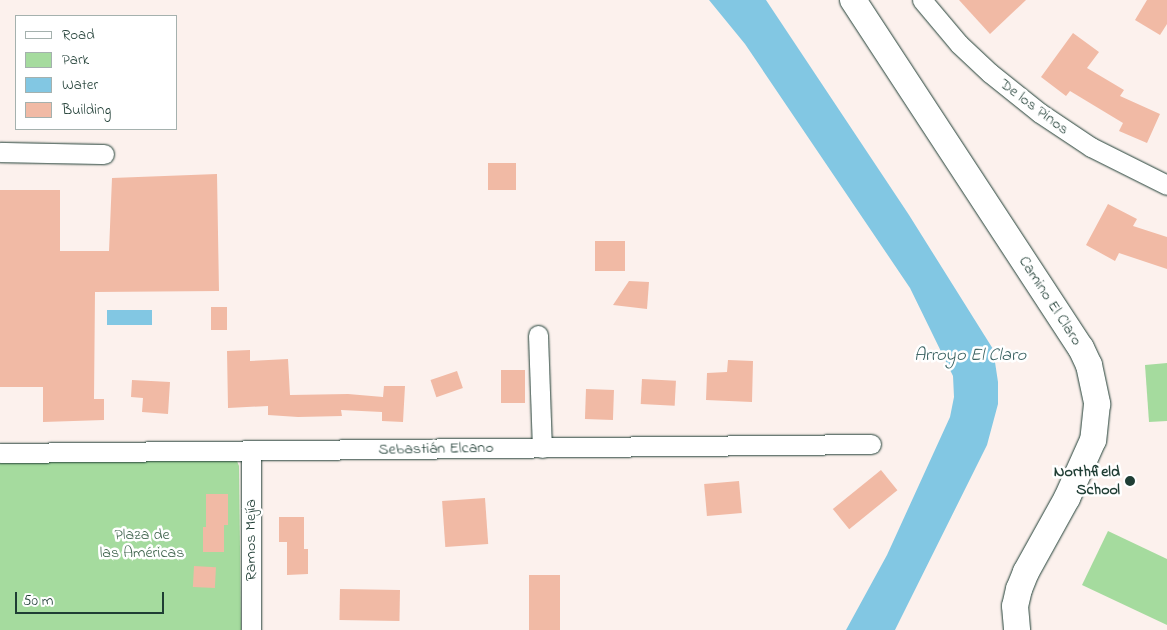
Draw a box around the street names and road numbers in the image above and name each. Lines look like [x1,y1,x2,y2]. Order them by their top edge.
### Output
street label: De los Pinos [996,75,1072,139]
street label: Camino El Claro [1014,253,1086,349]
street label: Sebastián Elcano [378,438,494,460]
street label: Ramos Mejía [241,499,261,581]

